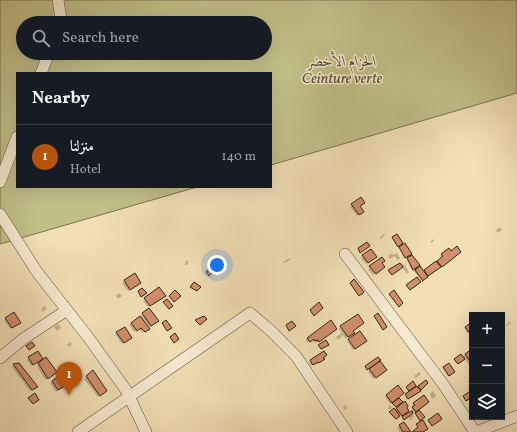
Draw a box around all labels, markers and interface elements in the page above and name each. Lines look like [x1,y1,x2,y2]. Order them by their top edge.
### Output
search box [16,16,272,60]
icon: search [30,27,52,49]
text: Search here [62,28,139,49]
park label: الحزام الأخضر Ceinture verte [302,50,383,90]
text: Nearby [32,87,90,110]
text: منزلنا [70,137,94,158]
text: 1 [42,148,48,166]
text: 140 m [222,148,256,166]
text: Hotel [70,161,101,179]
your location [207,255,227,275]
map controls [469,312,505,420]
button: + [469,312,505,348]
button: − [469,348,505,384]
pin: 1 [56,362,82,395]
button: layers [469,384,505,420]

